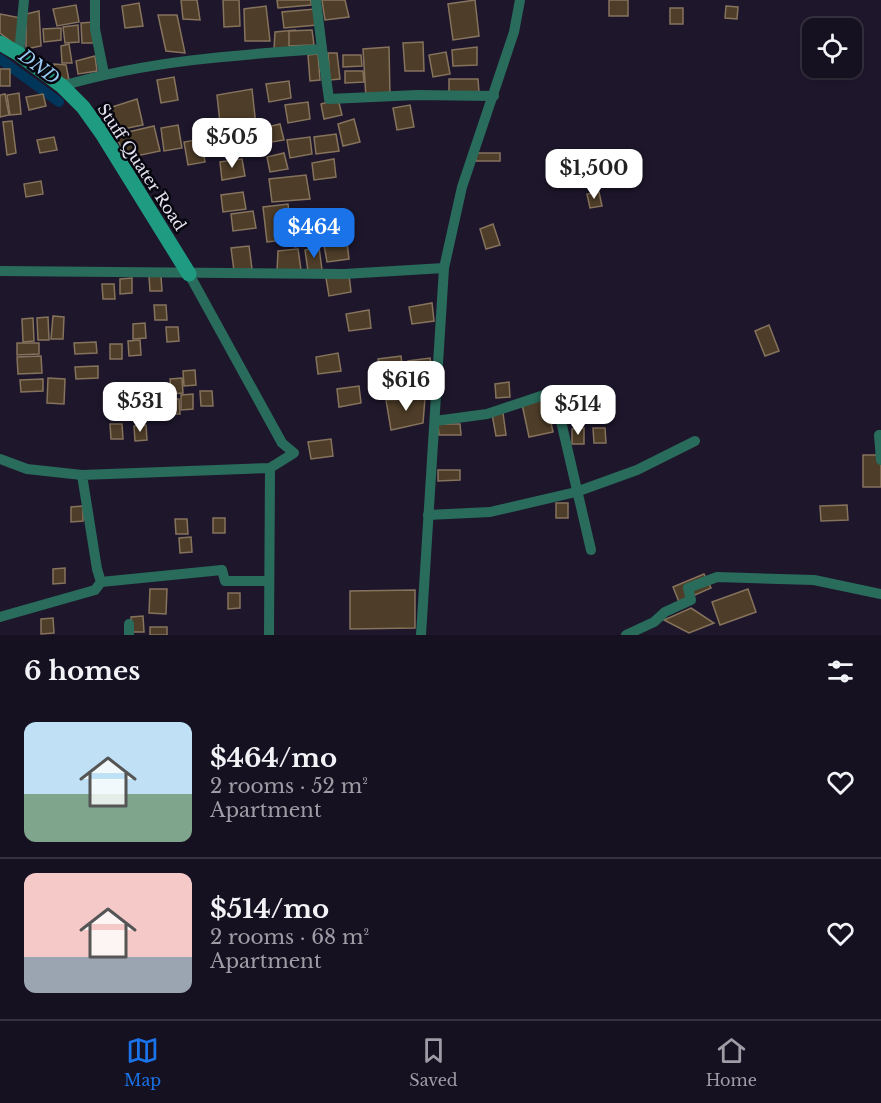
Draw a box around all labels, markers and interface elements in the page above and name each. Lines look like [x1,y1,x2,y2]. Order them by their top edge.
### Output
map controls [802,18,862,78]
button: locate [802,18,862,78]
water label: DND [14,44,64,89]
street label: Stuff Quater Road [93,100,191,235]
pin: $505 [196,118,268,169]
text: $505 [206,125,258,149]
pin: $1,500 [545,149,643,200]
text: $1,500 [560,156,628,180]
pin: $464 [278,208,350,259]
text: $464 [288,215,340,239]
pin: $616 [370,361,442,412]
text: $616 [382,368,430,392]
pin: $531 [104,382,176,433]
pin: $514 [542,385,614,436]
text: $531 [117,389,163,413]
text: $514 [555,392,601,416]
text: 6 homes [24,655,140,687]
icon: filters [824,655,857,688]
text: $464/mo [210,742,337,774]
icon: home [72,746,144,818]
icon: heart [824,766,857,799]
text: 2 rooms · 52 m² [210,774,368,798]
text: Apartment [210,798,321,822]
text: $514/mo [210,893,329,925]
icon: home [72,897,144,969]
icon: heart [824,917,857,950]
text: 2 rooms · 68 m² [210,925,369,949]
text: Apartment [210,949,321,973]
tab: Map [124,1034,161,1090]
tab: Saved [409,1034,458,1090]
tab: Home [706,1034,757,1090]

